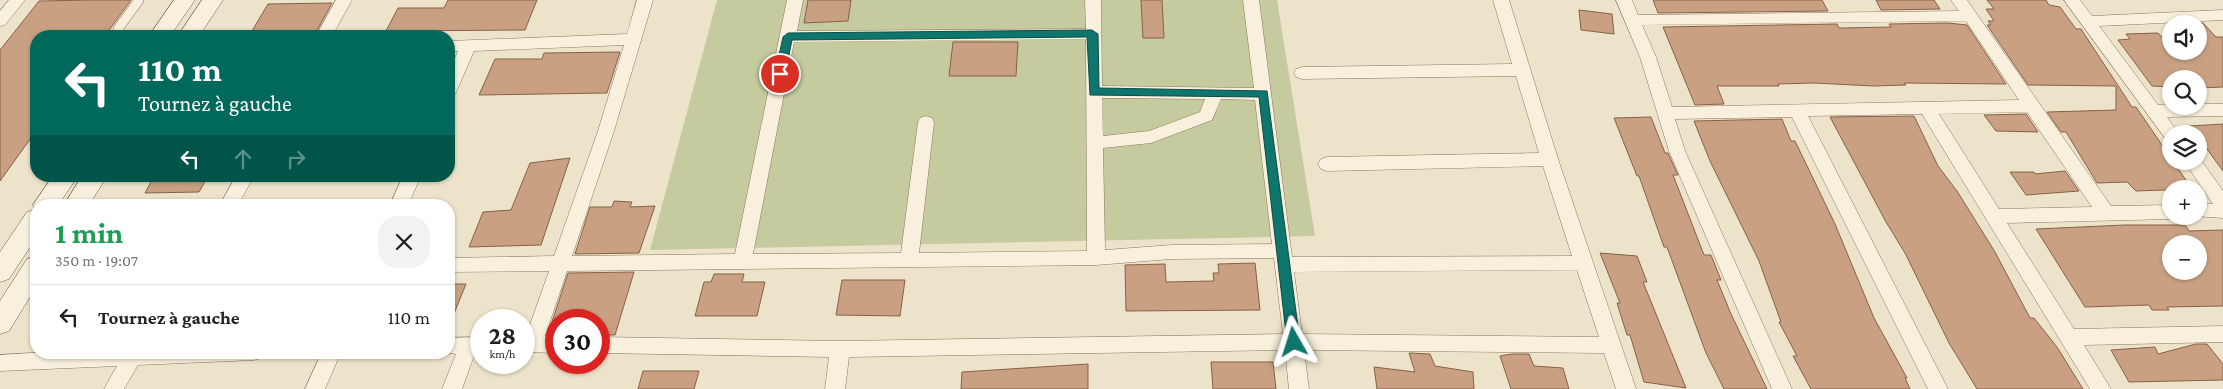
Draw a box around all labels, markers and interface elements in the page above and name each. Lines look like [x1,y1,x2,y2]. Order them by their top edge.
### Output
map controls [2162,15,2207,280]
button: sound [2162,15,2207,60]
icon: left [55,50,120,115]
text: 110 m [138,50,222,89]
pin [759,53,801,95]
icon: arrive [766,60,794,88]
button: search [2162,70,2207,115]
text: Tournez à gauche [138,91,292,116]
button: layers [2162,125,2207,170]
icon: left [176,145,204,173]
icon: ahead [229,145,257,173]
icon: right [282,145,310,173]
button: + [2162,180,2207,225]
text: 1 min [55,216,123,249]
button: close [378,216,430,268]
button: − [2162,235,2207,280]
text: 350 m · 19:07 [55,252,138,269]
icon: left [55,303,83,331]
text: Tournez à gauche [98,307,240,328]
text: 110 m [388,307,430,328]
speed limit sign: 30 [545,309,610,374]
position arrow [1267,315,1319,367]
text: 28 [489,322,516,349]
text: km/h [490,347,515,361]

